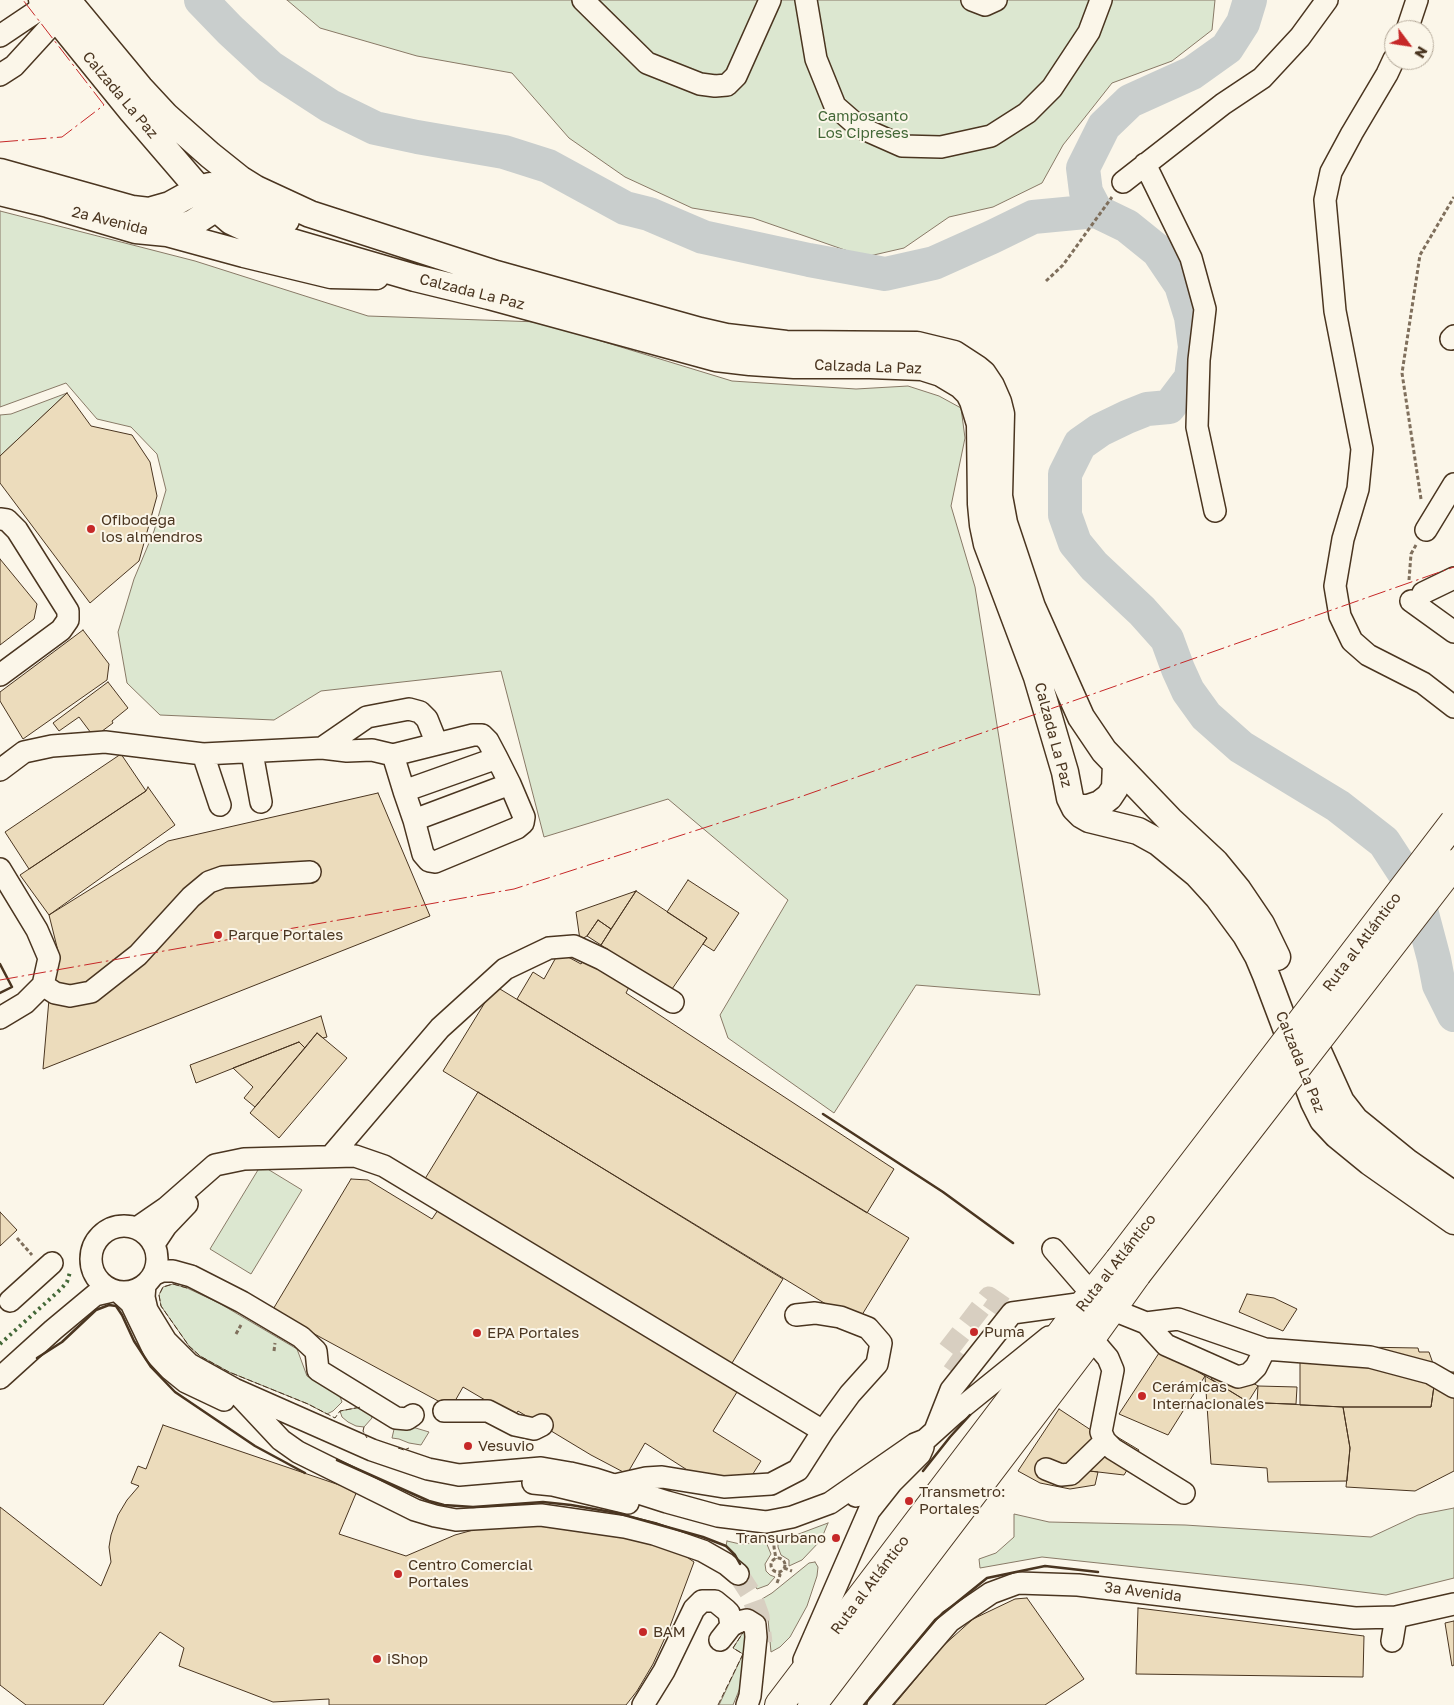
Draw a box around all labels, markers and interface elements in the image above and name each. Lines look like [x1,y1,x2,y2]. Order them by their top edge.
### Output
north arrow [1384,20,1434,70]
text: N [1411,44,1431,61]
street label: Calzada La Paz [78,48,162,142]
park label: Camposanto Los Cipreses [817,107,909,142]
street label: 2a Avenida [70,203,150,239]
street label: Calzada La Paz [417,270,527,314]
street label: Calzada La Paz [814,356,922,378]
place label: Ofibodega los almendros [101,511,203,546]
marker: Ofibodega los almendros [85,523,97,535]
street label: Calzada La Paz [1030,681,1076,789]
street label: Ruta al Atlántico [1319,889,1405,995]
place label: Parque Portales [228,926,343,944]
marker: Parque Portales [212,929,224,941]
street label: Calzada La Paz [1271,1009,1329,1115]
street label: Ruta al Atlántico [1072,1210,1160,1316]
place label: Puma [984,1323,1025,1341]
place label: EPA Portales [487,1324,579,1342]
marker: Puma [968,1326,980,1338]
marker: EPA Portales [471,1327,483,1339]
place label: Cerámicas Internacionales [1152,1378,1264,1413]
marker: Cerámicas Internacionales [1136,1390,1148,1402]
place label: Vesuvio [478,1437,534,1455]
marker: Vesuvio [462,1440,474,1452]
place label: Transmetro: Portales [919,1483,1005,1518]
marker: Transmetro: Portales [903,1495,915,1507]
place label: Transurbano [736,1529,826,1547]
street label: Ruta al Atlántico [827,1532,913,1638]
marker: Transurbano [830,1532,842,1544]
place label: Centro Comercial Portales [408,1556,533,1591]
marker: Centro Comercial Portales [392,1568,404,1580]
street label: 3a Avenida [1103,1578,1183,1606]
place label: BAM [653,1623,686,1641]
marker: BAM [637,1626,649,1638]
place label: iShop [387,1650,428,1668]
marker: iShop [371,1653,383,1665]

